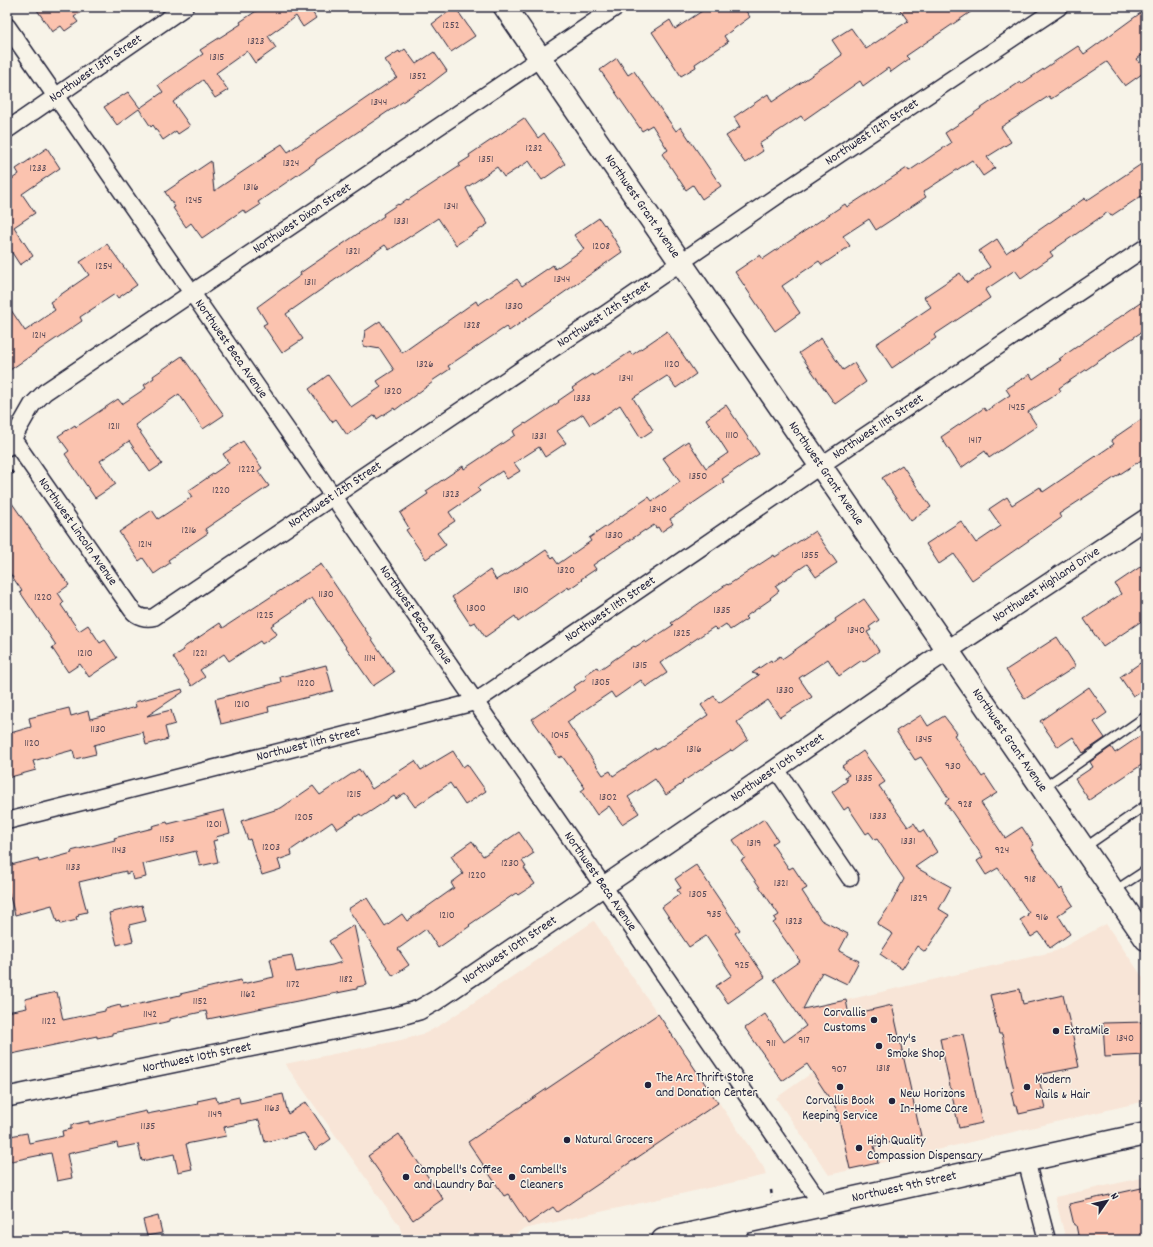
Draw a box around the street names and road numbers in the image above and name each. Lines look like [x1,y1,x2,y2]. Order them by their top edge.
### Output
street label: Northwest 13th Street [45,30,146,107]
street label: Northwest 12th Street [821,94,923,171]
street label: Northwest Grant Avenue [600,151,685,262]
street label: Northwest Dixon Street [249,178,356,259]
street label: Northwest 12th Street [553,276,655,353]
street label: Northwest Beca Avenue [190,295,272,403]
street label: Northwest 11th Street [829,389,928,464]
street label: Northwest Grant Avenue [783,418,868,529]
street label: Northwest 12th Street [284,457,386,533]
street label: Northwest Lincoln Avenue [33,474,122,590]
street label: Northwest Highland Drive [989,542,1104,628]
street label: Northwest Beca Avenue [374,562,457,669]
street label: Northwest 11th Street [561,571,660,647]
street label: Northwest Grant Avenue [967,685,1052,796]
street label: Northwest 11th Street [255,722,362,767]
street label: Northwest 10th Street [727,728,829,807]
street label: Northwest Beca Avenue [559,828,641,935]
street label: Northwest 10th Street [459,911,561,989]
street label: Northwest 10th Street [141,1037,253,1078]
street label: Northwest 9th Street [850,1166,959,1208]

